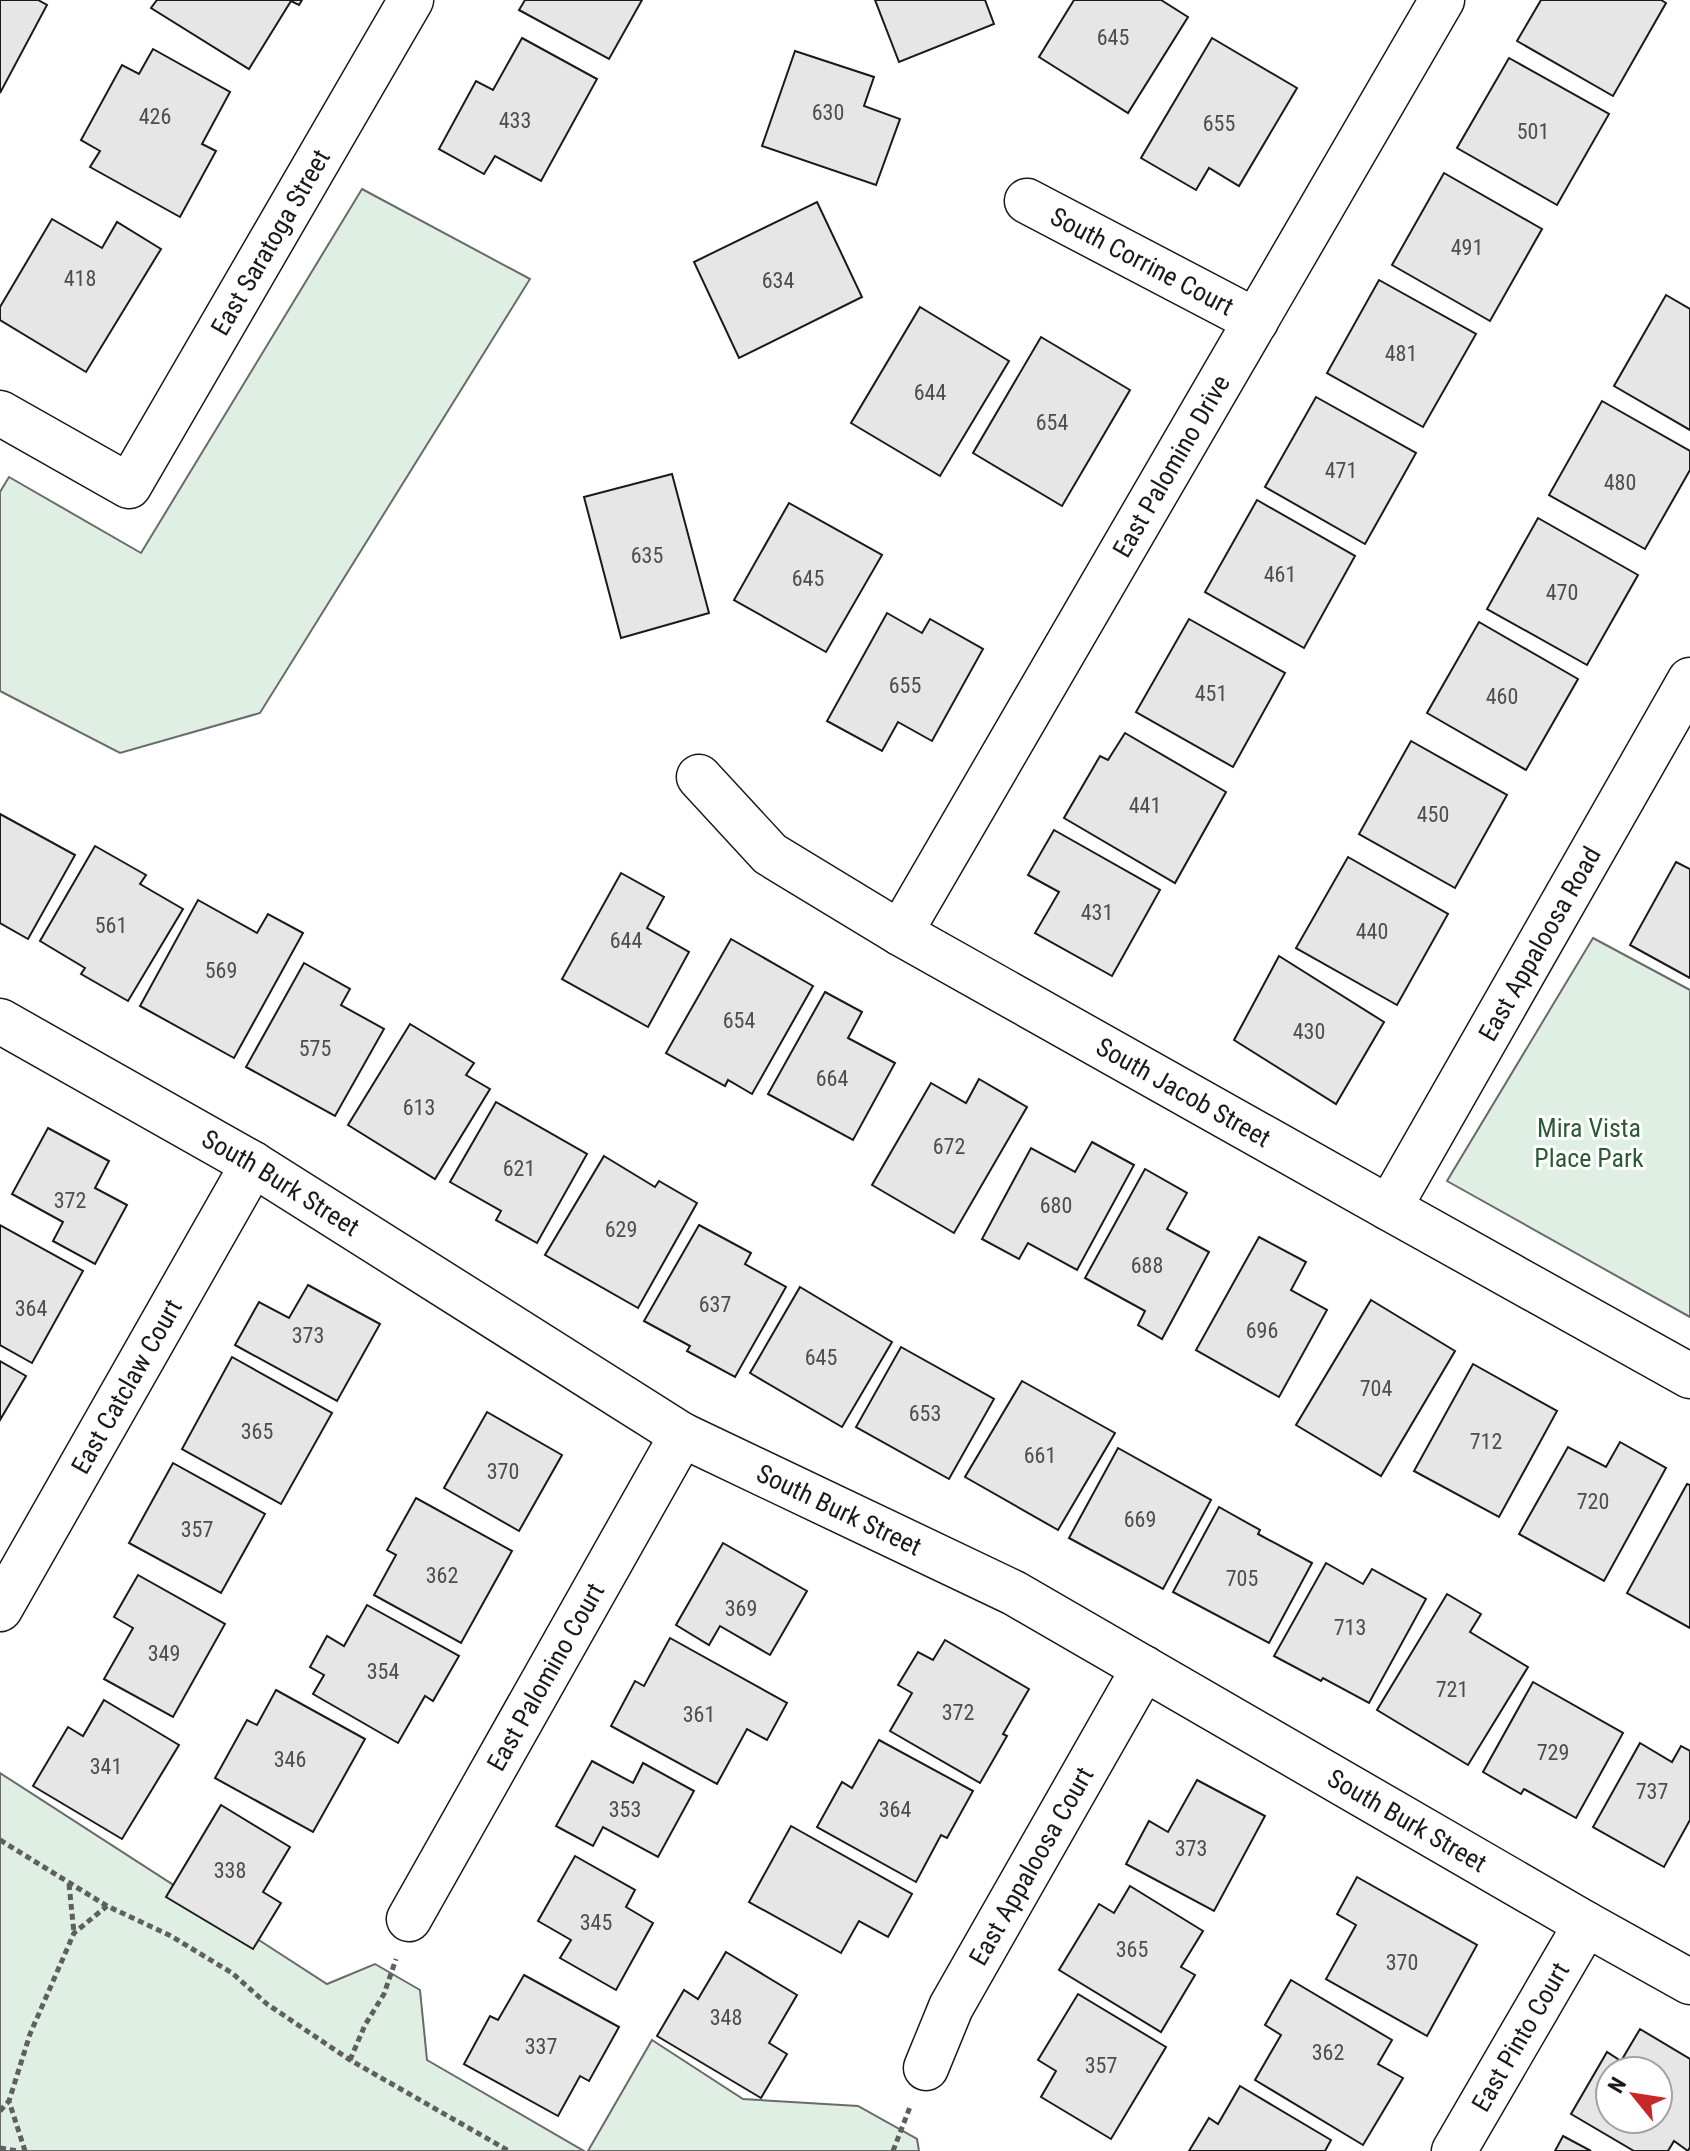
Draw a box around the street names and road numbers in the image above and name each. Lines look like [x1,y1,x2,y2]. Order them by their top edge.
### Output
street label: East Saratoga Street [205,144,336,340]
street label: South Corrine Court [1046,201,1239,322]
street label: East Palomino Drive [1107,370,1236,563]
street label: East Appaloosa Road [1472,841,1607,1046]
street label: South Jacob Street [1091,1031,1276,1153]
street label: South Burk Street [197,1123,365,1242]
street label: East Catclaw Court [65,1294,188,1479]
street label: South Burk Street [752,1458,926,1562]
street label: East Palomino Court [481,1578,610,1776]
street label: East Appaloosa Court [963,1762,1099,1971]
street label: South Burk Street [1322,1763,1492,1878]
street label: East Pinto Court [1465,1957,1575,2117]

